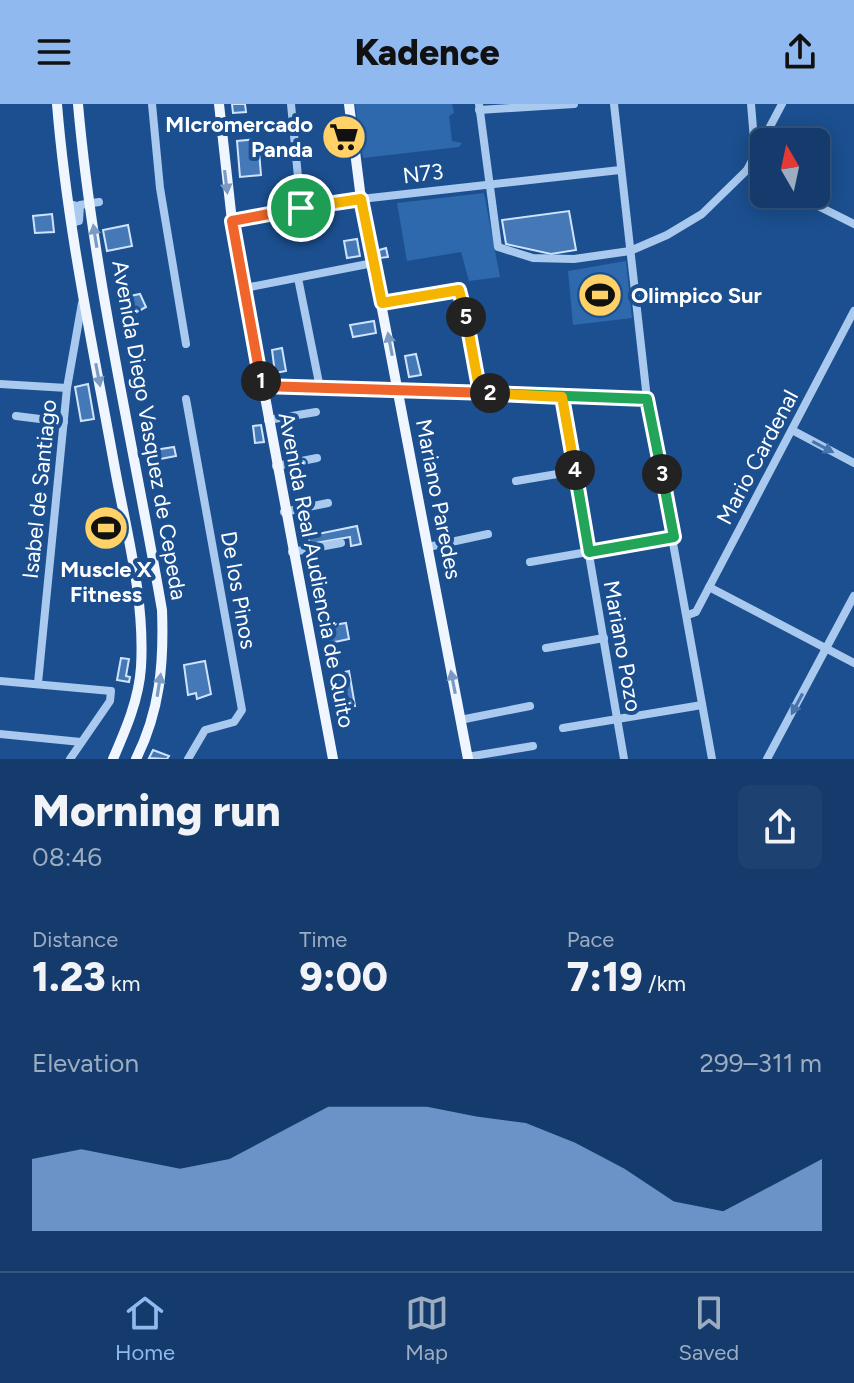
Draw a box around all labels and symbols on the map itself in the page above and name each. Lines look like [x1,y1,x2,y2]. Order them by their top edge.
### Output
place label: MIcromercado Panda [165,111,313,163]
supermarket icon: MIcromercado Panda [320,113,368,161]
north arrow [750,128,830,208]
street label: N73 [401,158,445,189]
one-way arrow [220,170,233,195]
pin [267,174,335,242]
one-way arrow [88,223,101,248]
street label: Avenida Diego Vasquez de Cepeda [106,258,193,602]
sports icon: Olimpico Sur [576,271,624,319]
place label: Olimpico Sur [631,282,763,309]
pin: 5 [446,297,486,337]
one-way arrow [383,332,395,357]
pin: 1 [241,361,281,401]
one-way arrow [92,362,104,387]
pin: 2 [470,373,510,413]
street label: Mario Cardenal [711,385,804,529]
street label: Isabel de Santiago [17,398,62,580]
street label: Avenida Real Audiencia de Quito [273,410,360,730]
street label: Mariano Paredes [410,417,467,581]
one-way arrow [812,439,834,453]
pin: 4 [555,450,595,490]
pin: 3 [642,454,682,494]
sports icon: Muscle X Fitness [82,504,130,552]
street label: De los Pinos [215,529,262,651]
place label: Muscle X Fitness [60,556,152,608]
street label: Mariano Pozo [598,578,647,714]
one-way arrow [447,670,459,695]
one-way arrow [154,673,166,698]
one-way arrow [790,692,803,715]

